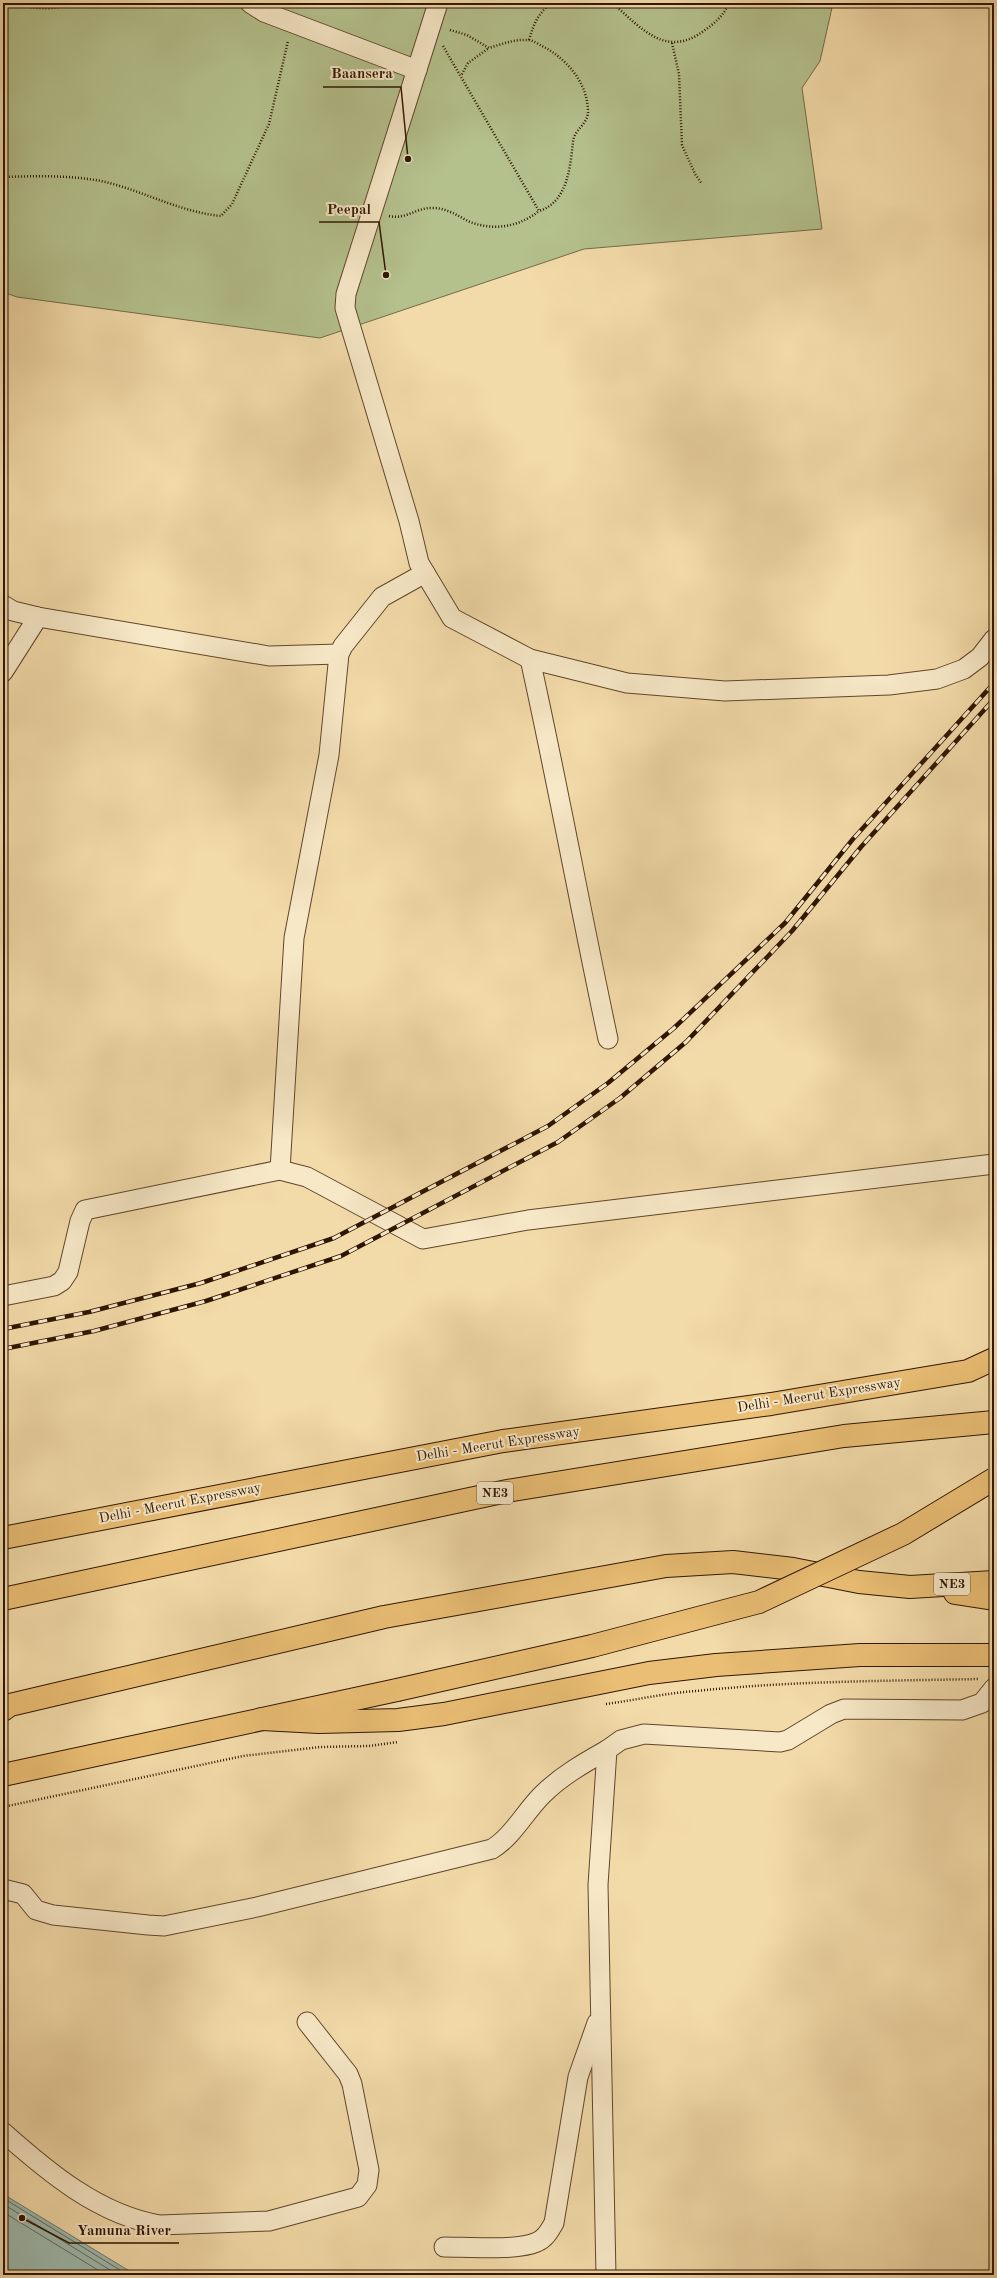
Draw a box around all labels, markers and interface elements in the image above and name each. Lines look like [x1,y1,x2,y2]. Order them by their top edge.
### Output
callout: Baansera [323,60,401,87]
text: Baansera [331,67,393,82]
callout: Peepal [319,195,379,222]
text: Peepal [327,203,372,218]
street label: Delhi - Meerut Expressway [736,1375,902,1415]
street label: Delhi - Meerut Expressway [415,1424,581,1464]
street label: Delhi - Meerut Expressway [98,1480,263,1526]
road number: NE3 [477,1482,513,1504]
road number: NE3 [934,1573,970,1595]
callout: Yamuna River [69,2216,179,2243]
text: Yamuna River [77,2224,172,2239]

